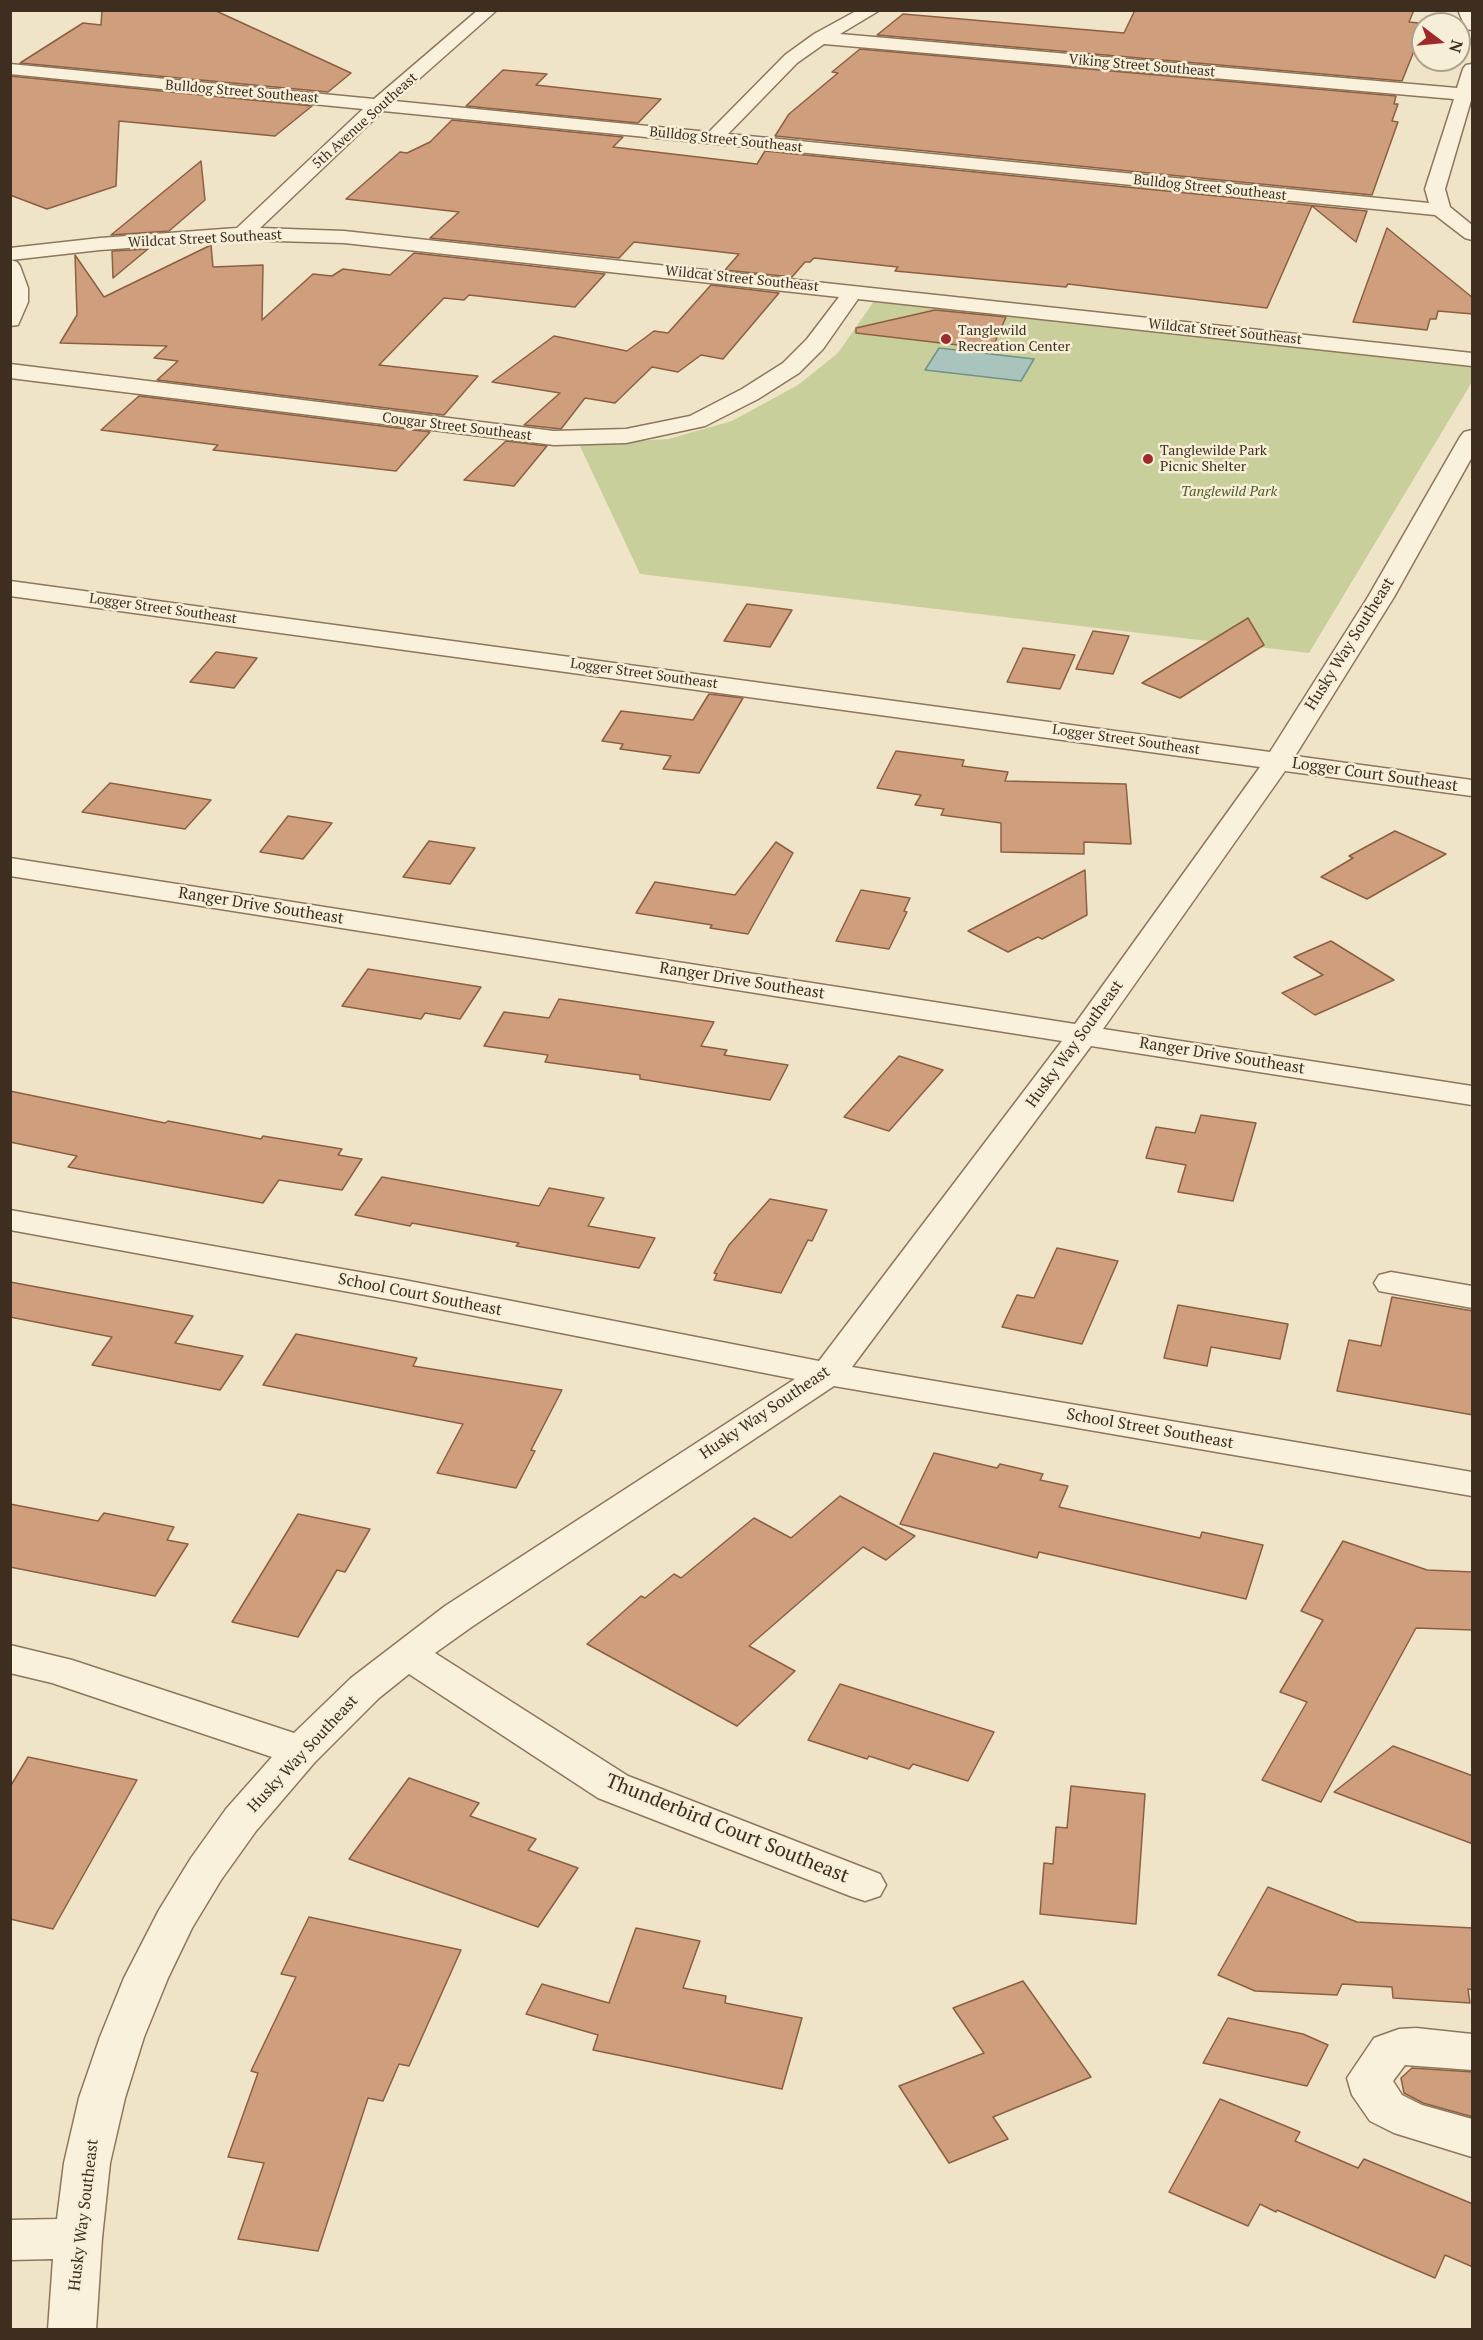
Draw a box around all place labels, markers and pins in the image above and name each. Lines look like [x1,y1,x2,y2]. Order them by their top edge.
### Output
place label: Tanglewild Recreation Center [958,323,1070,356]
marker: Tanglewild Recreation Center [939,332,953,346]
place label: Tanglewilde Park Picnic Shelter [1160,443,1267,476]
marker: Tanglewilde Park Picnic Shelter [1141,452,1155,466]

